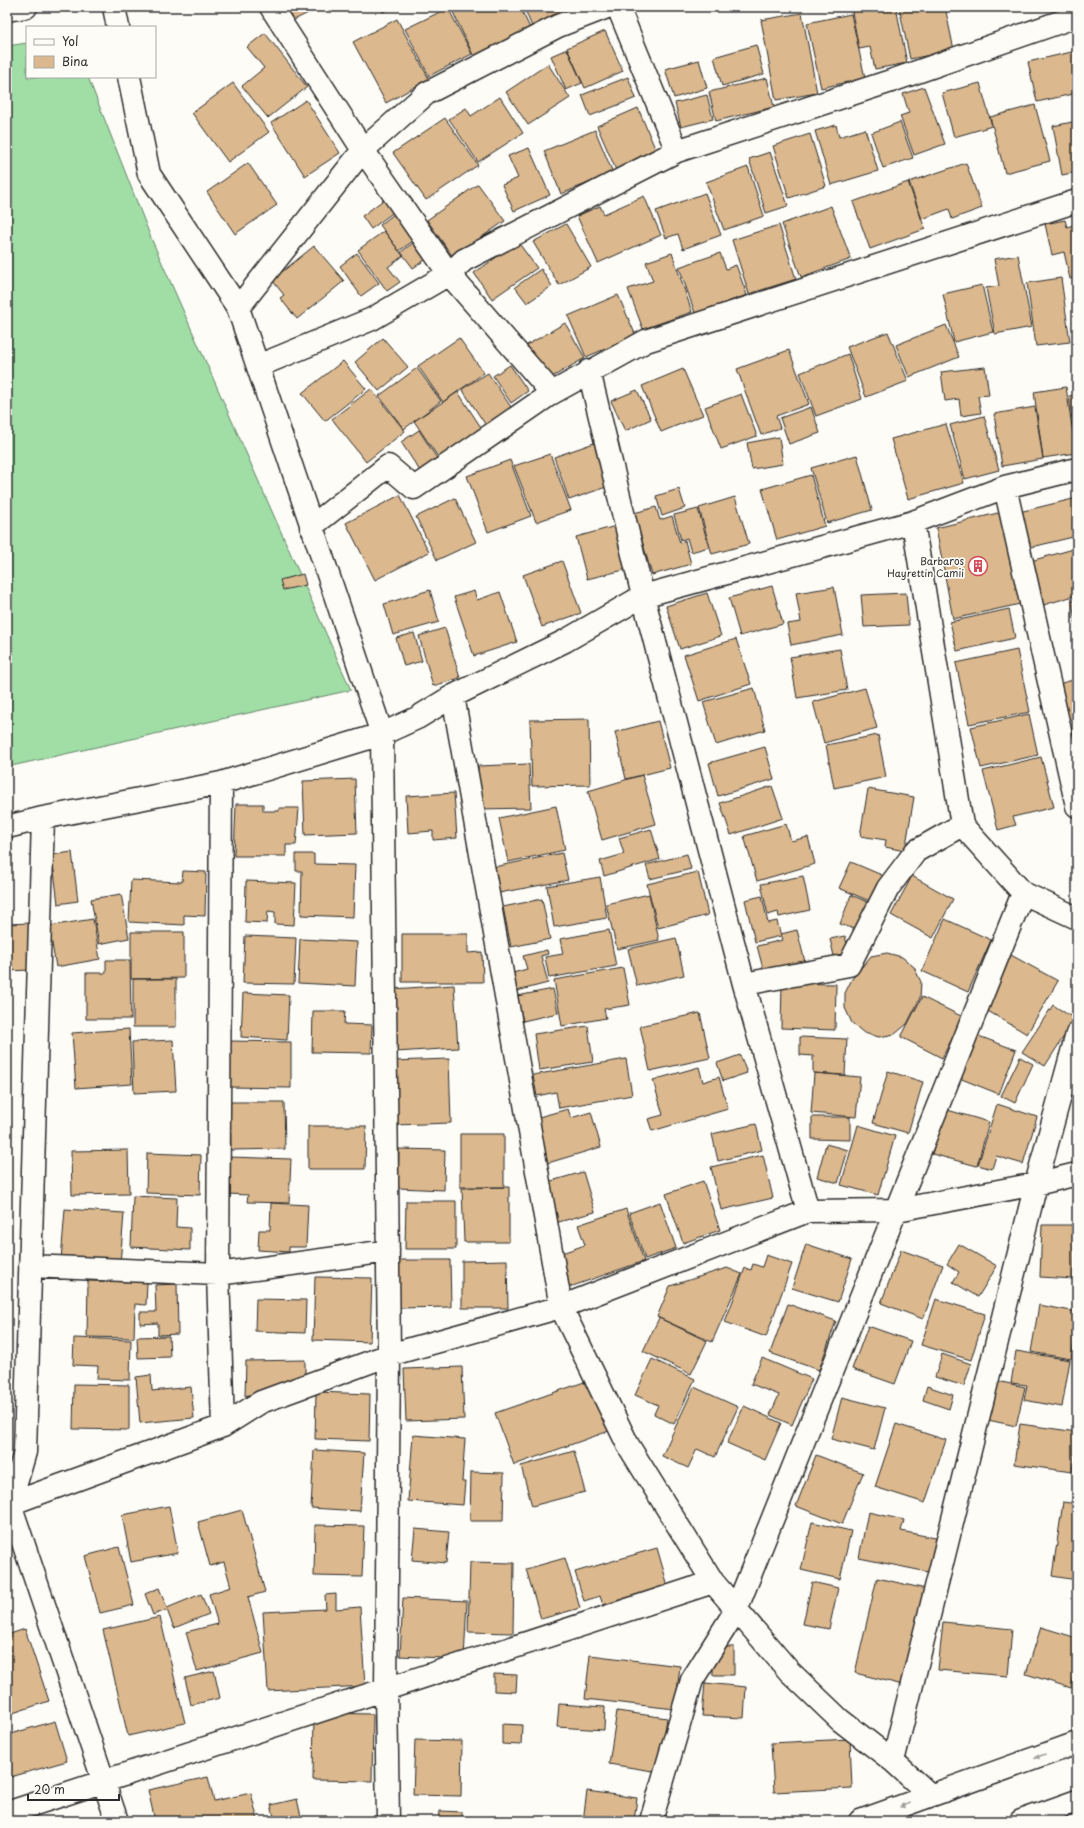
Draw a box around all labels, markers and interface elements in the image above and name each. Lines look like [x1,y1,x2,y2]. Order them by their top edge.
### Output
legend [26,26,156,78]
text: Yol [62,32,78,50]
text: Bina [62,52,88,70]
place label: Barbaros Hayrettin Camii [887,553,964,580]
building icon: Barbaros Hayrettin Camii [967,555,989,577]
one-way arrow [1034,1754,1046,1760]
scale bar [28,1776,119,1802]
text: 20 m [34,1780,65,1798]
one-way arrow [898,1802,910,1808]

